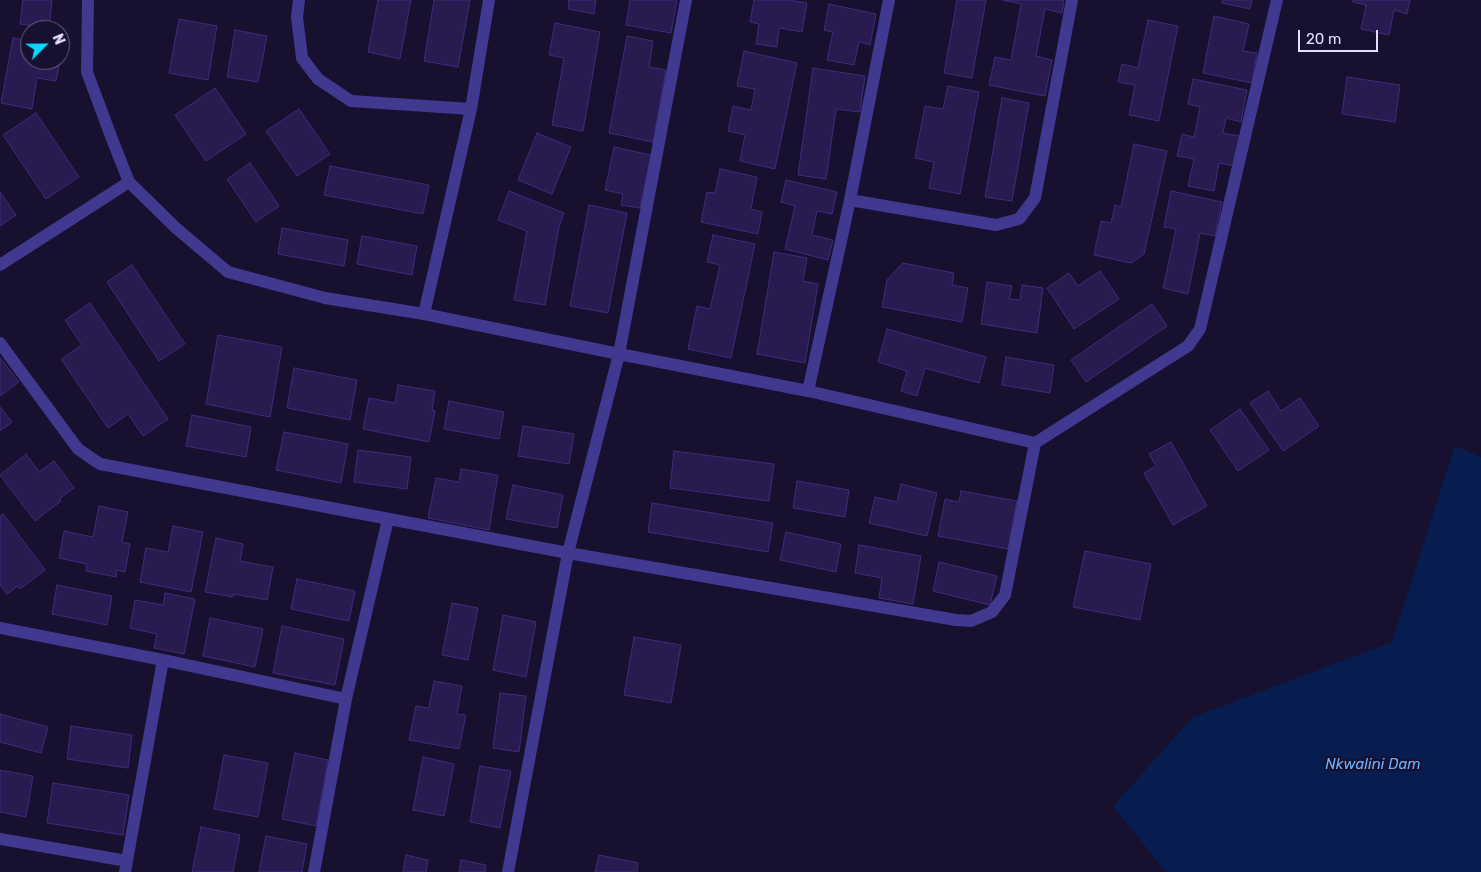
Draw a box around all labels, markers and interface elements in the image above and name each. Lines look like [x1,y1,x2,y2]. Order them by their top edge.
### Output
north arrow [20,20,70,70]
scale bar [1301,20,1381,52]
text: 20 m [1306,30,1341,48]
text: N [49,31,68,47]
water label: Nkwalini Dam [1325,756,1421,774]

